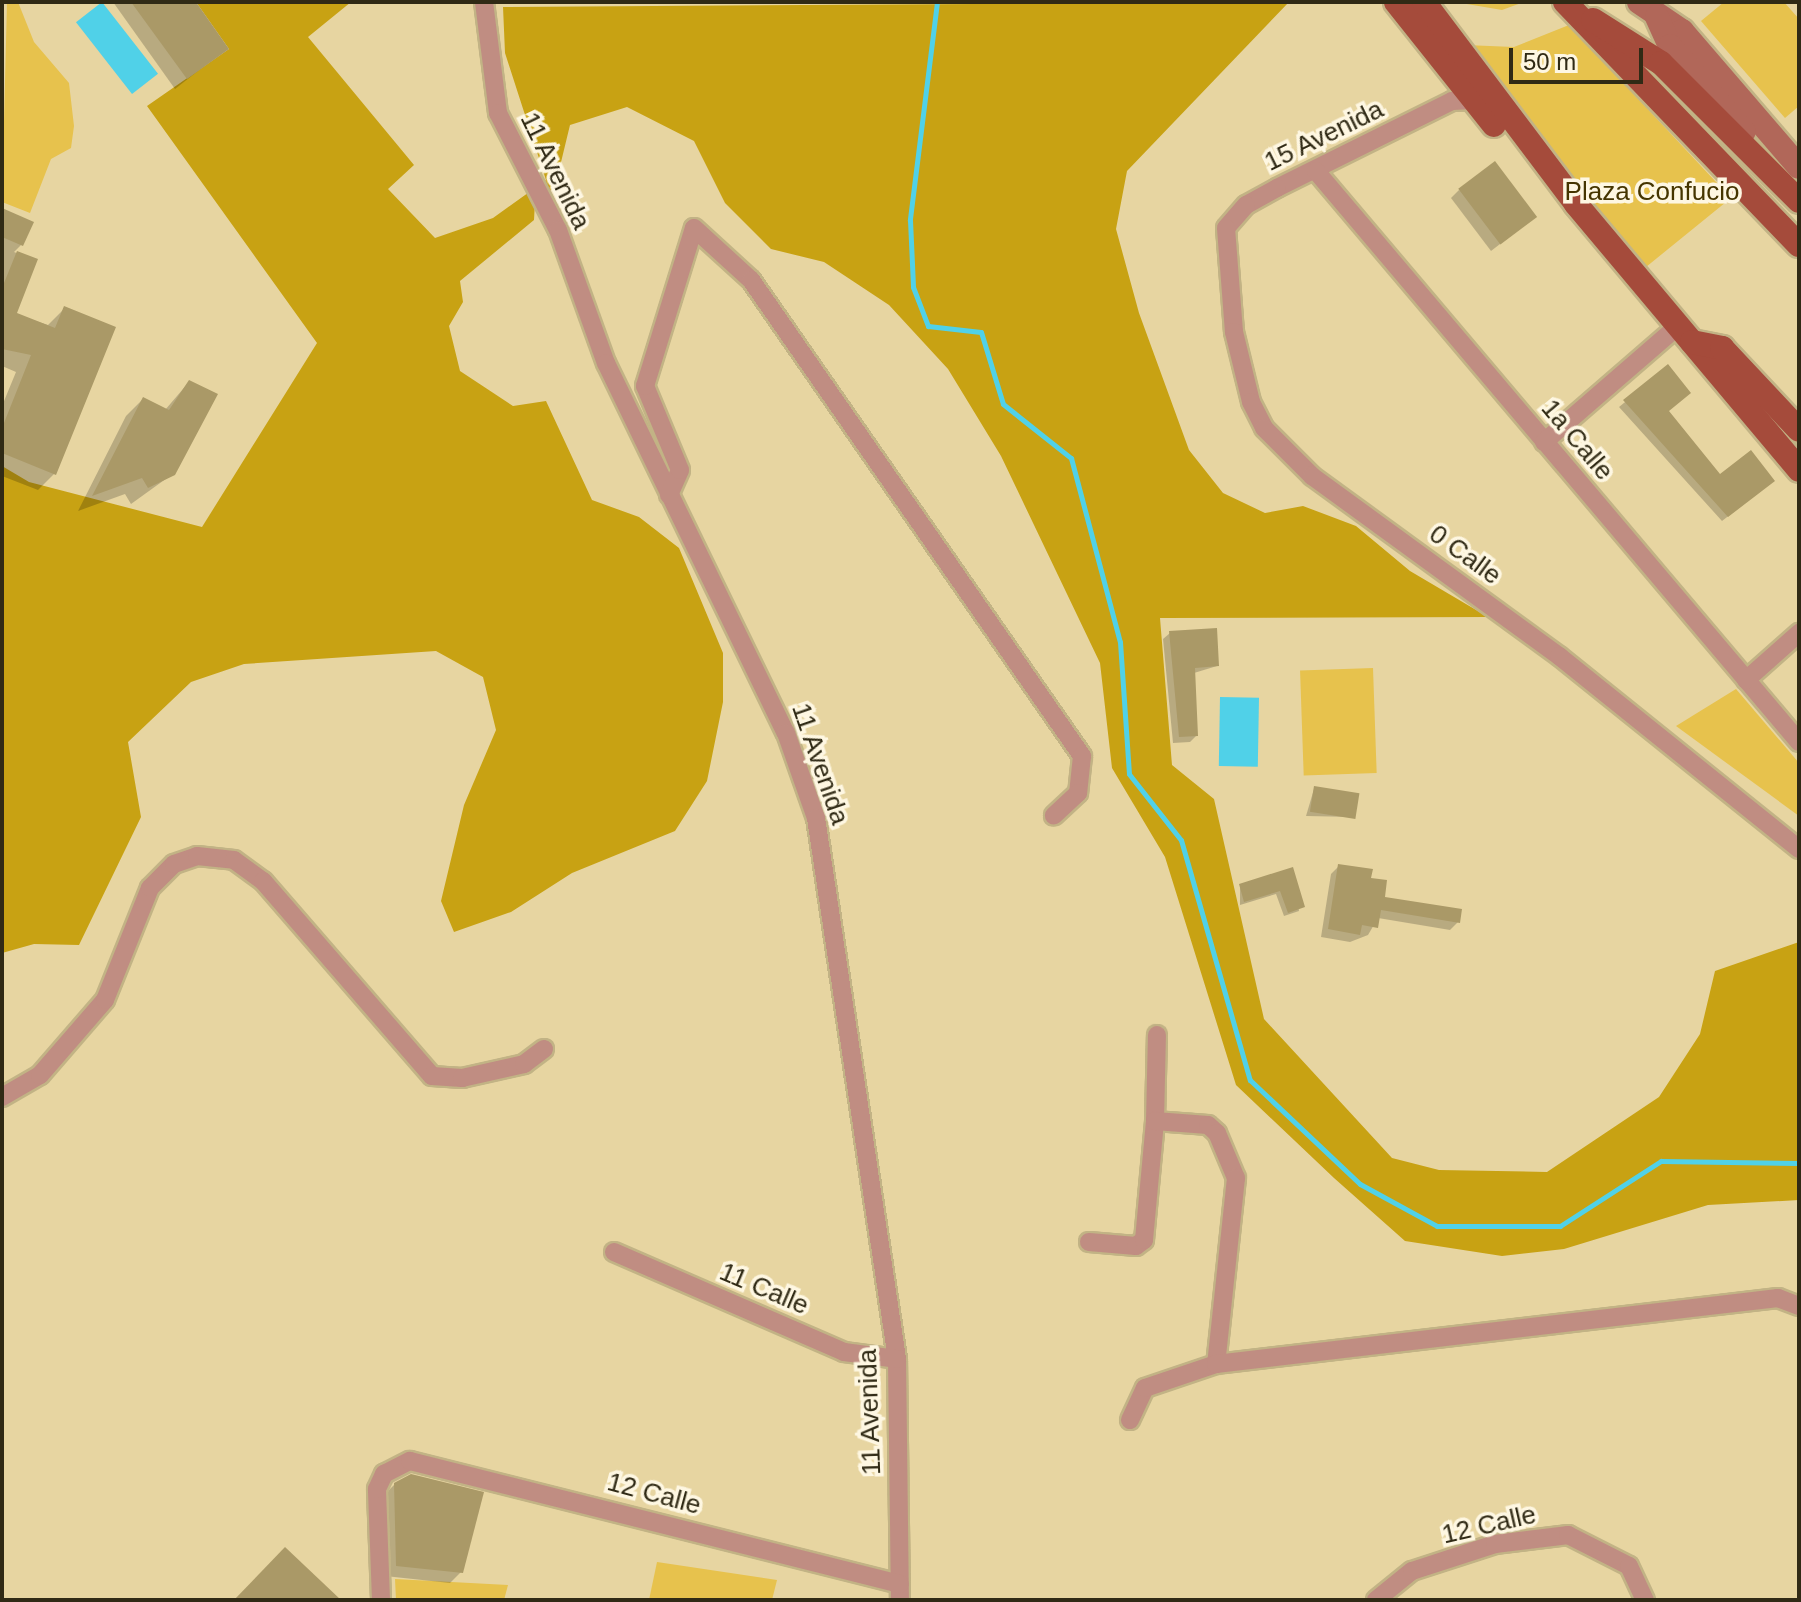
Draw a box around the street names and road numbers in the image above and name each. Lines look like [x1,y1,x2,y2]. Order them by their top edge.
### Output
street label: 15 Avenida [1259,94,1389,178]
street label: 11 Avenida [513,107,597,235]
street label: 1a Calle [1534,393,1620,487]
street label: 0 Calle [1423,519,1507,591]
street label: 11 Avenida [784,699,856,829]
street label: 11 Calle [715,1256,813,1322]
street label: 11 Avenida [852,1348,888,1476]
street label: 12 Calle [604,1467,704,1521]
street label: 12 Calle [1439,1499,1539,1551]

